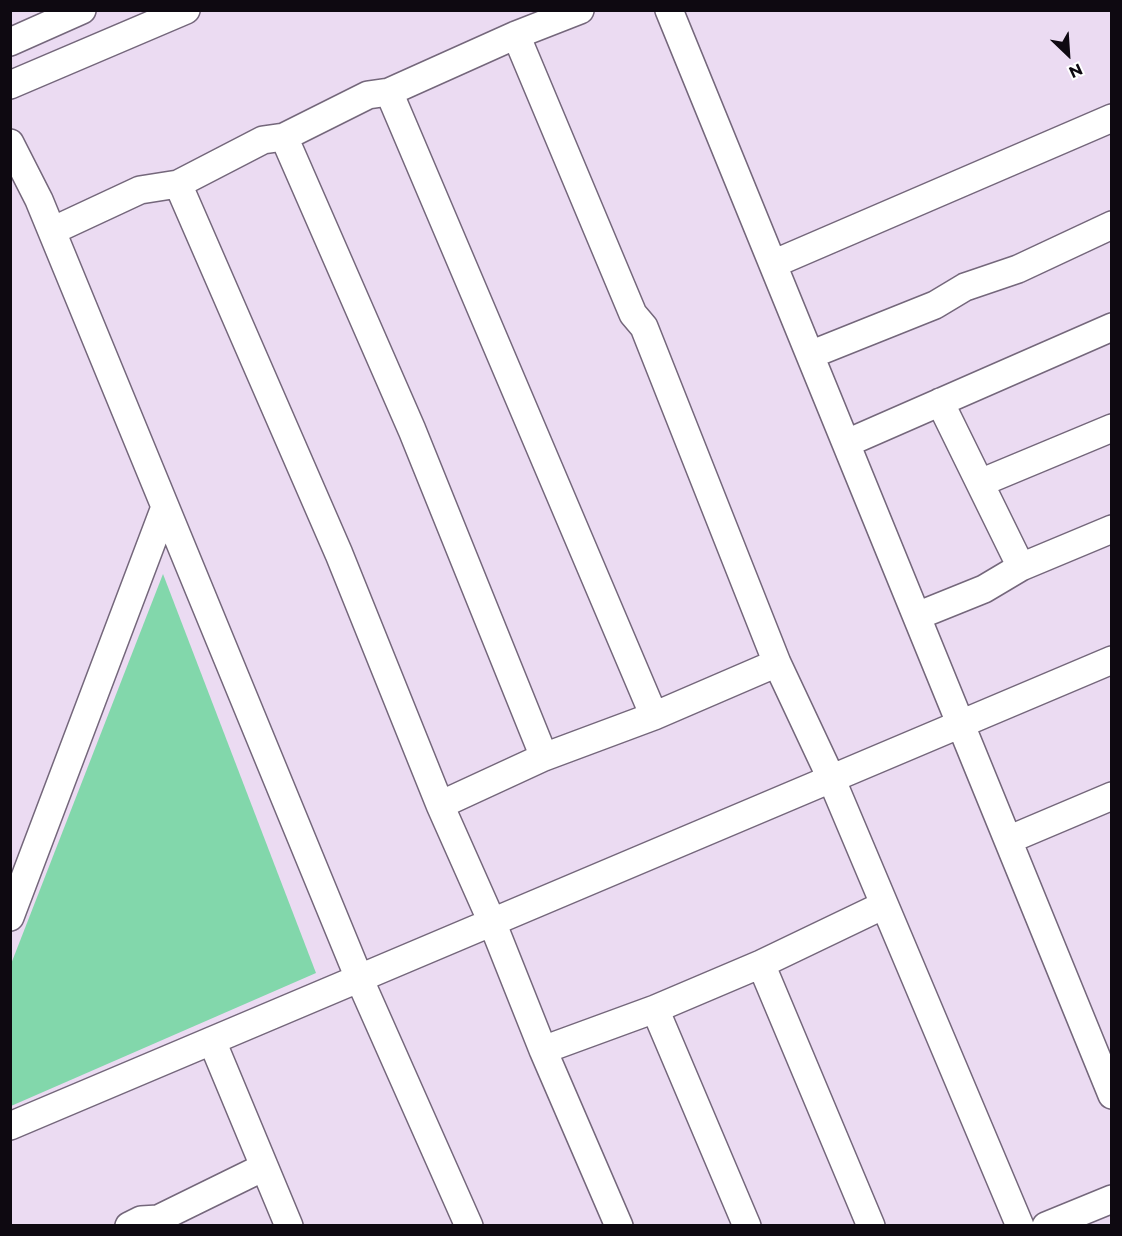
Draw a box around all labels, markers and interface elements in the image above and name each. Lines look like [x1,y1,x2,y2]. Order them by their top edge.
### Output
north arrow [1038,24,1098,84]
text: N [1066,59,1086,82]

